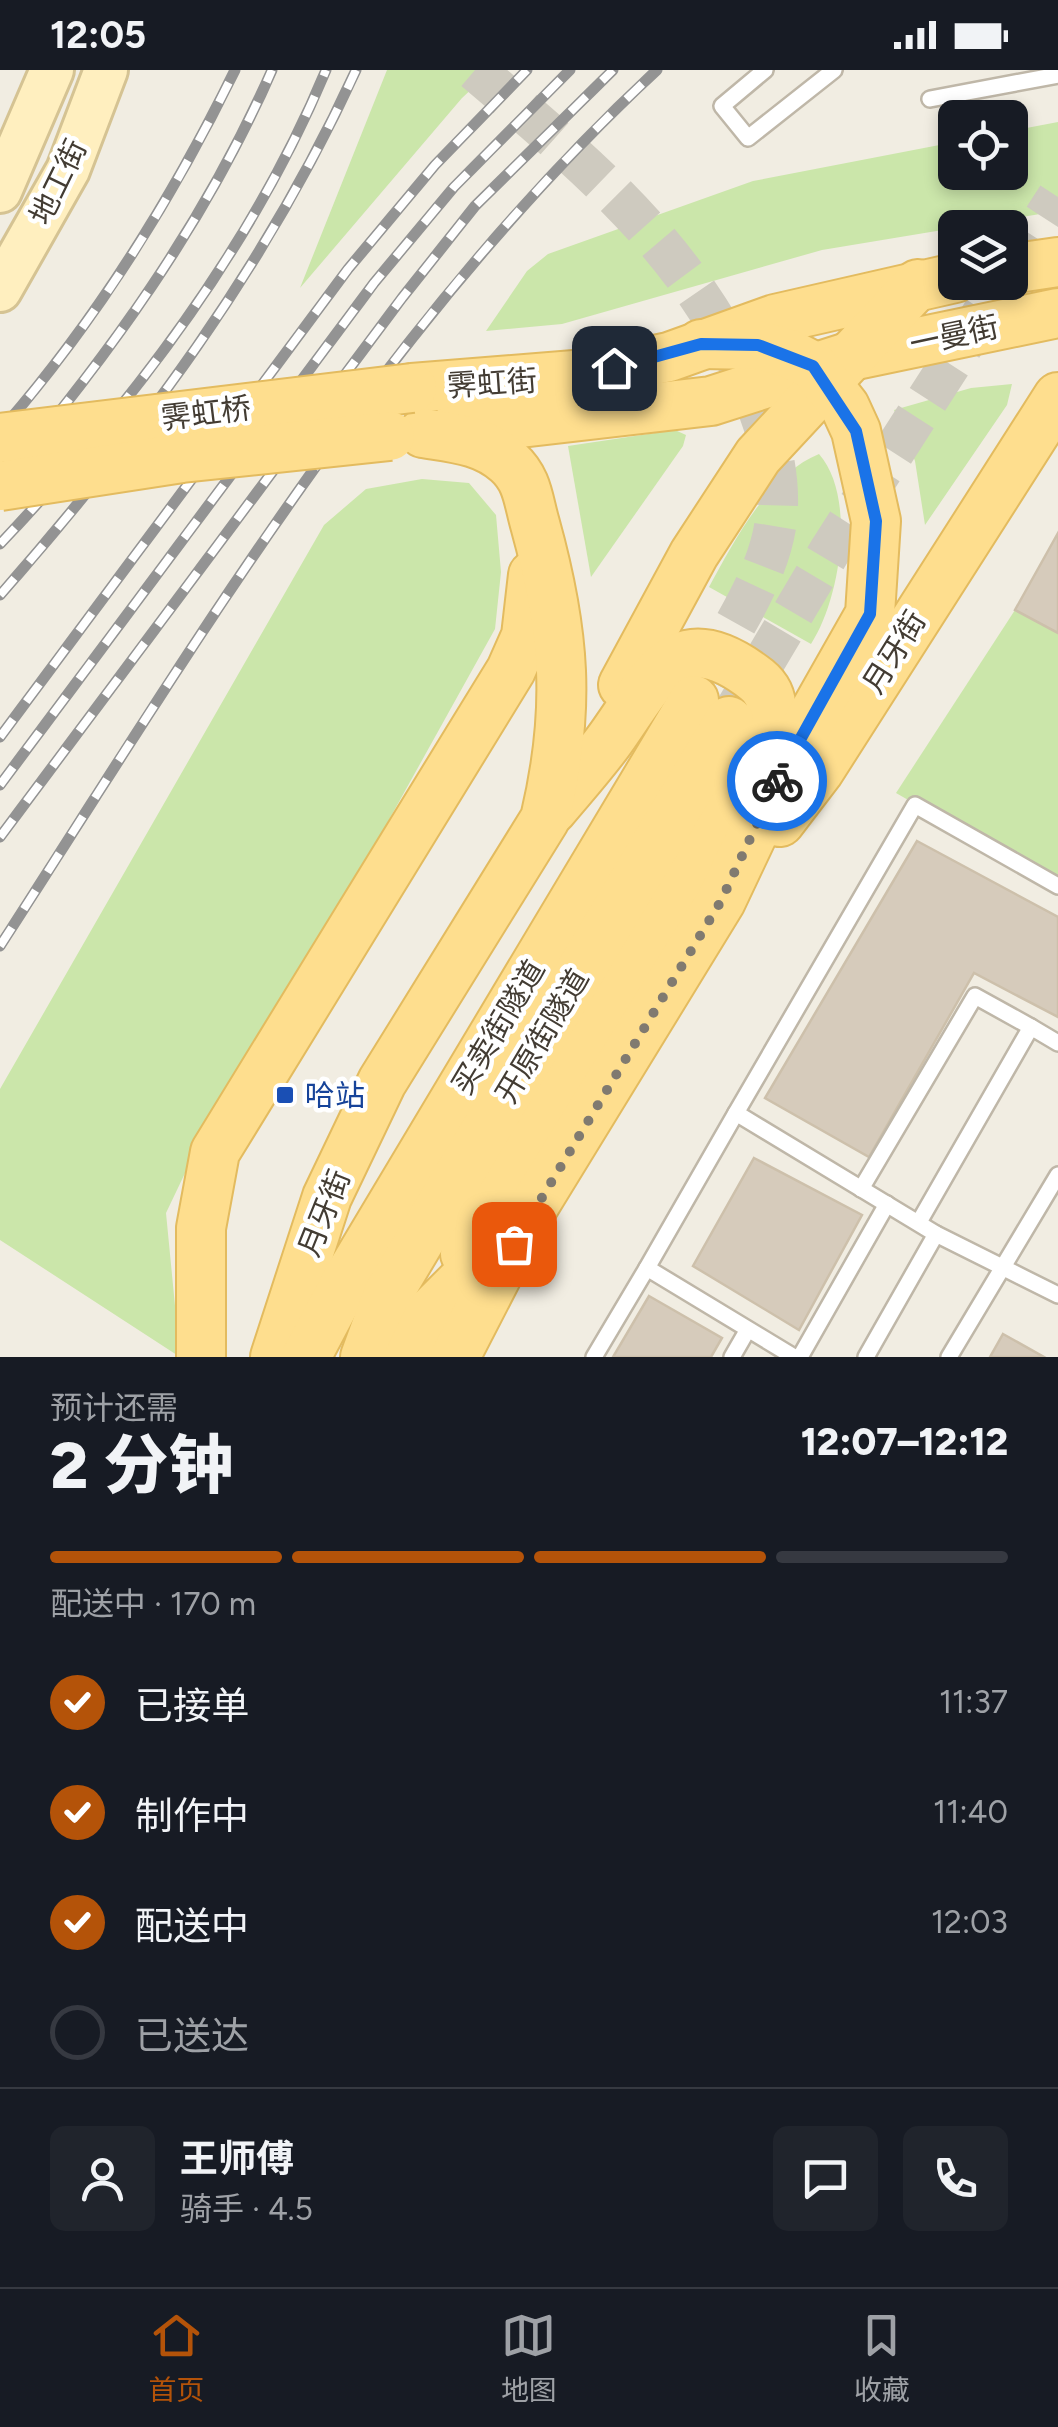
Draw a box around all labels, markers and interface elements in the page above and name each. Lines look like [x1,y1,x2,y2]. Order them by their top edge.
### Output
text: 12:05 [50,12,146,58]
map controls [938,100,1028,300]
button: locate [938,100,1028,190]
street label: 地工街 [22,133,94,231]
button: layers [938,210,1028,300]
street label: 一曼街 [906,308,1002,362]
pin [572,326,657,411]
icon: home [587,341,642,396]
street label: 霁虹街 [446,361,538,405]
street label: 霁虹桥 [159,389,253,437]
street label: 月牙街 [854,604,934,700]
courier [727,731,827,831]
icon: bike [750,754,805,809]
street label: 买卖街隧道 [444,953,552,1101]
street label: 开原街隧道 [488,962,596,1110]
place label: 哈站 [305,1077,365,1114]
marker: 哈站 [274,1084,296,1106]
street label: 月牙街 [290,1164,358,1262]
pin [472,1202,557,1287]
icon: bag [487,1217,542,1272]
text: 预计还需 [50,1389,178,1427]
text: 12:07–12:12 [801,1419,1008,1465]
text: 2 分钟 [50,1426,233,1504]
text: 配送中 · 170 m [50,1585,256,1623]
icon: check [50,1675,105,1730]
text: 已接单 [135,1683,249,1729]
text: 11:37 [939,1683,1008,1721]
icon: check [50,1785,105,1840]
text: 制作中 [135,1793,249,1839]
text: 11:40 [933,1793,1008,1831]
icon: check [50,1895,105,1950]
text: 配送中 [135,1903,249,1949]
text: 12:03 [931,1903,1008,1941]
text: 已送达 [135,2013,249,2059]
button: person [50,2126,155,2231]
button: chat [773,2126,878,2231]
button: phone [903,2126,1008,2231]
text: 王师傅 [180,2136,294,2182]
text: 骑手 · 4.5 [180,2190,313,2228]
tab: 首页 [148,2308,204,2408]
tab: 地图 [501,2308,557,2408]
tab: 收藏 [854,2308,910,2408]

